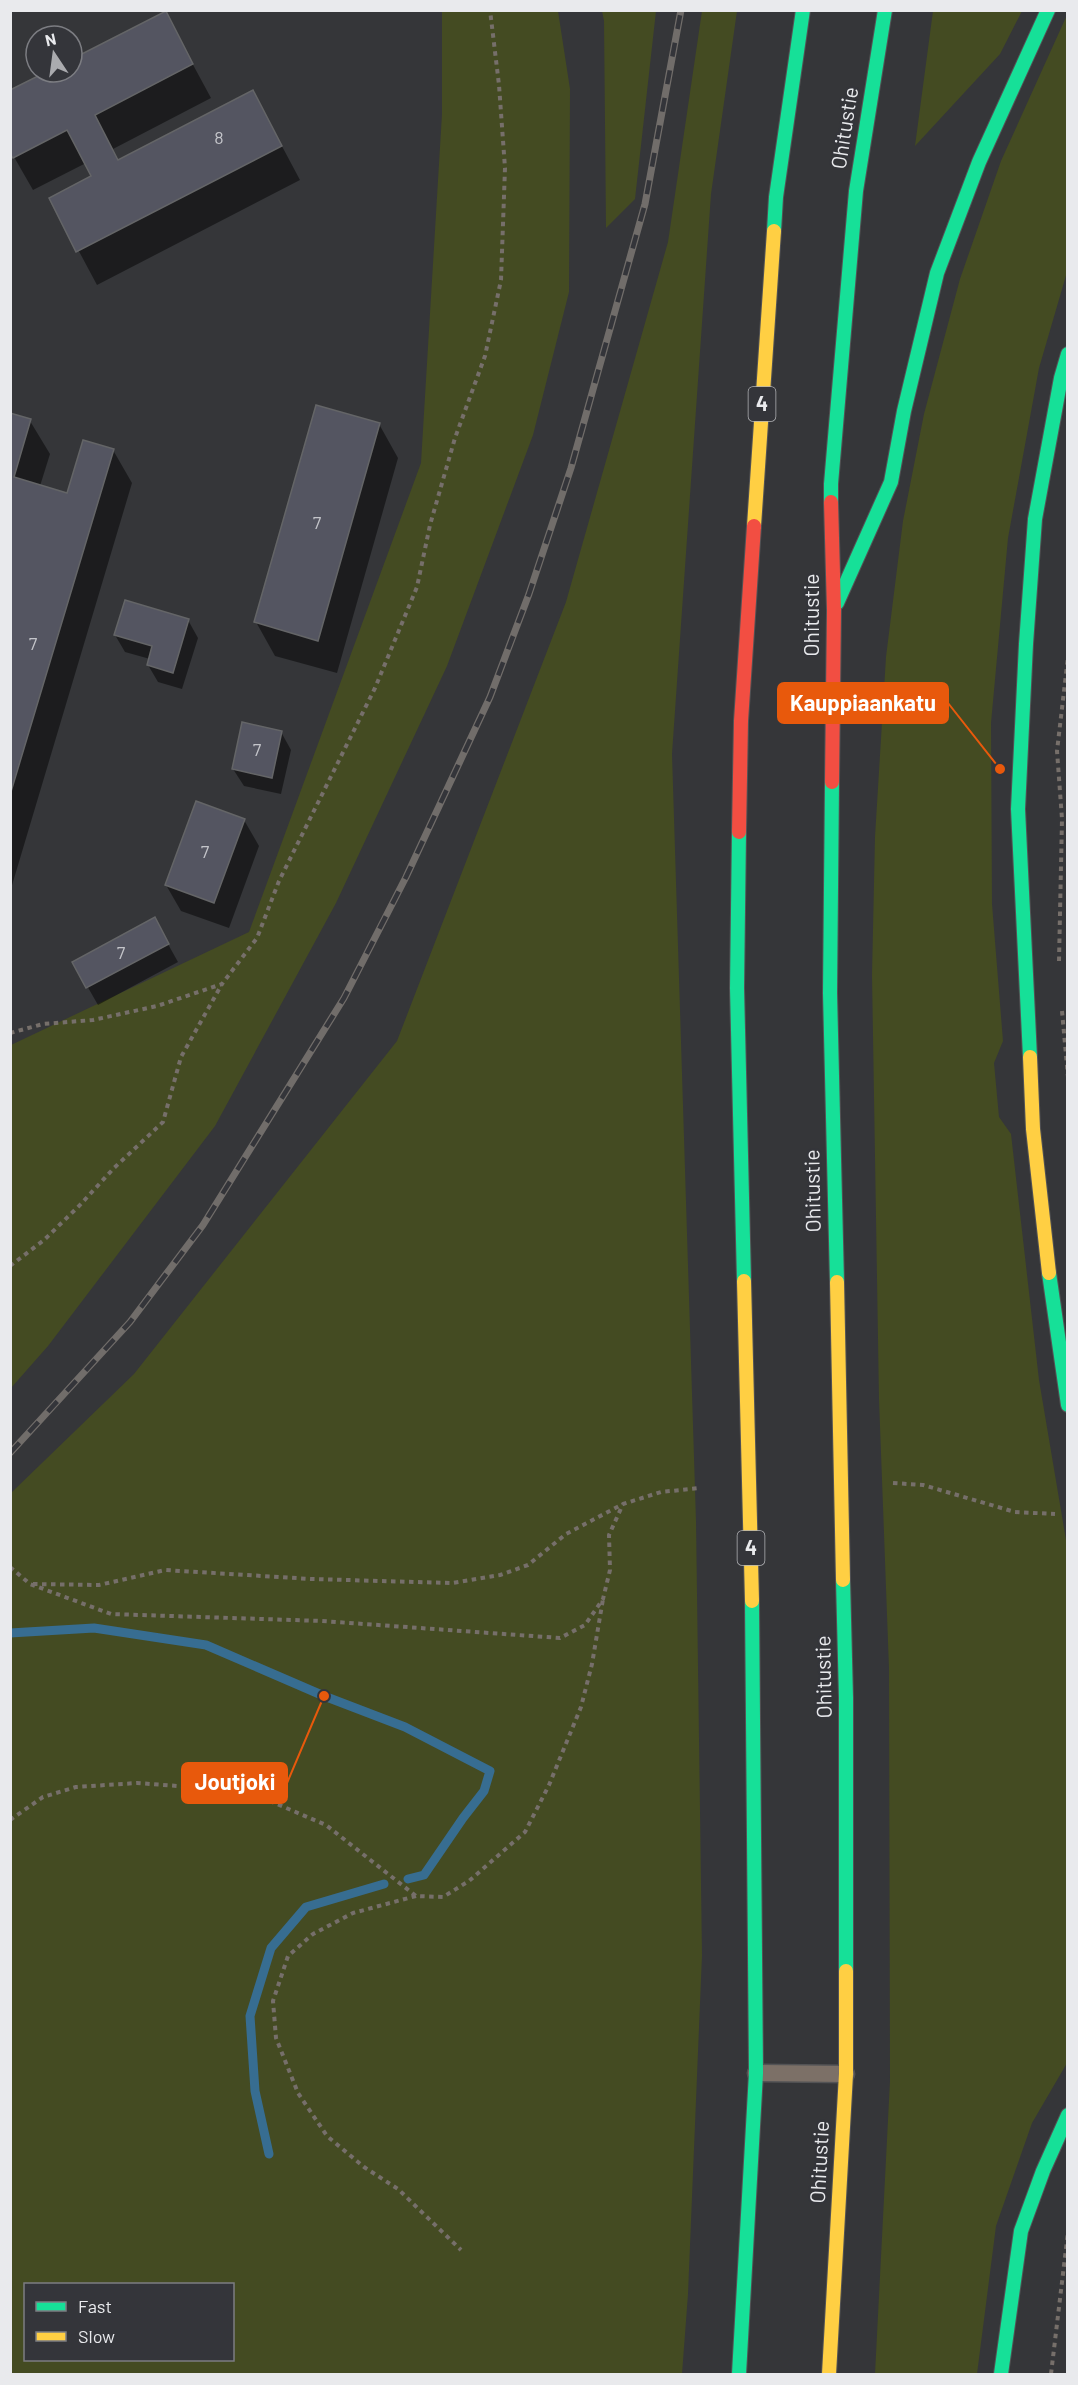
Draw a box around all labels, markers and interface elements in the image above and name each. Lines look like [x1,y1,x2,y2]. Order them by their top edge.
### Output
north arrow [24,24,84,84]
text: N [43,28,58,49]
street label: Ohitustie [825,85,862,171]
house number: 8 [214,126,224,148]
road number: 4 [748,387,776,421]
house number: 7 [313,511,322,533]
street label: Ohitustie [798,574,823,656]
house number: 7 [29,632,38,654]
callout: Kauppiaankatu [778,683,948,723]
text: Kauppiaankatu [790,689,936,715]
house number: 7 [253,738,262,760]
house number: 7 [201,840,210,862]
house number: 7 [117,941,126,963]
street label: Ohitustie [798,1149,825,1233]
road number: 4 [738,1531,764,1565]
street label: Ohitustie [809,1635,836,1719]
callout: Joutjoki [182,1763,287,1803]
text: Joutjoki [195,1768,275,1794]
street label: Ohitustie [804,2120,833,2204]
legend [24,2283,234,2361]
text: Fast [78,2295,112,2317]
text: Slow [78,2325,115,2347]

